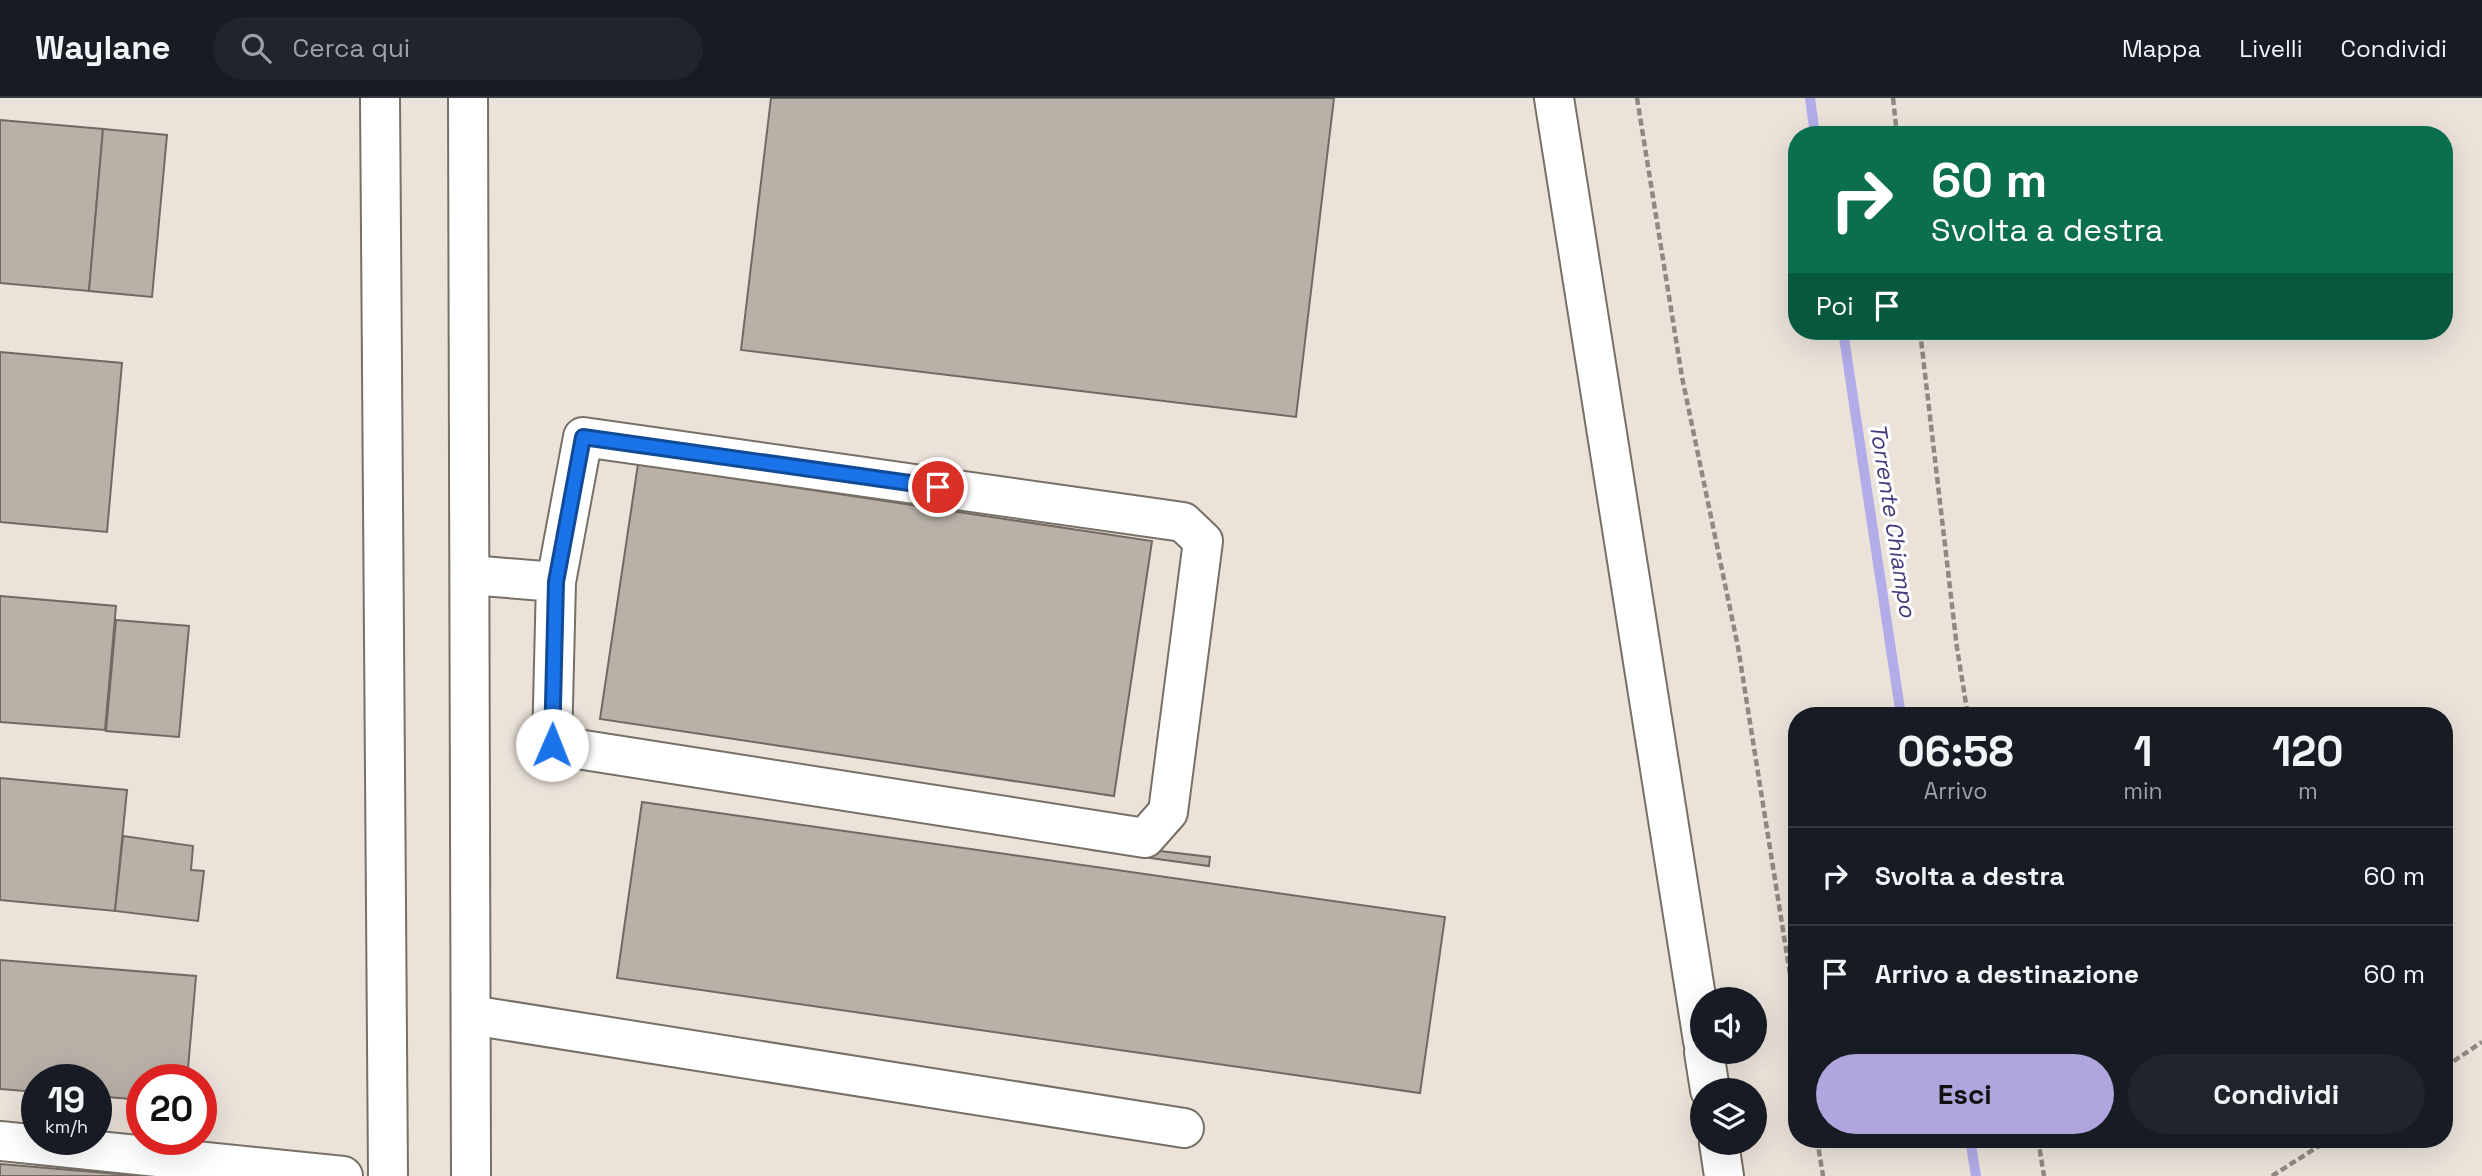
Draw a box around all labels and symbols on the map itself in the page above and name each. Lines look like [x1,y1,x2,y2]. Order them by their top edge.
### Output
water label: Torrente Chiampo [1863,421,1923,620]
pin [908,457,968,517]
position arrow [515,708,589,782]
speed limit sign: 20 [126,1064,217,1155]

